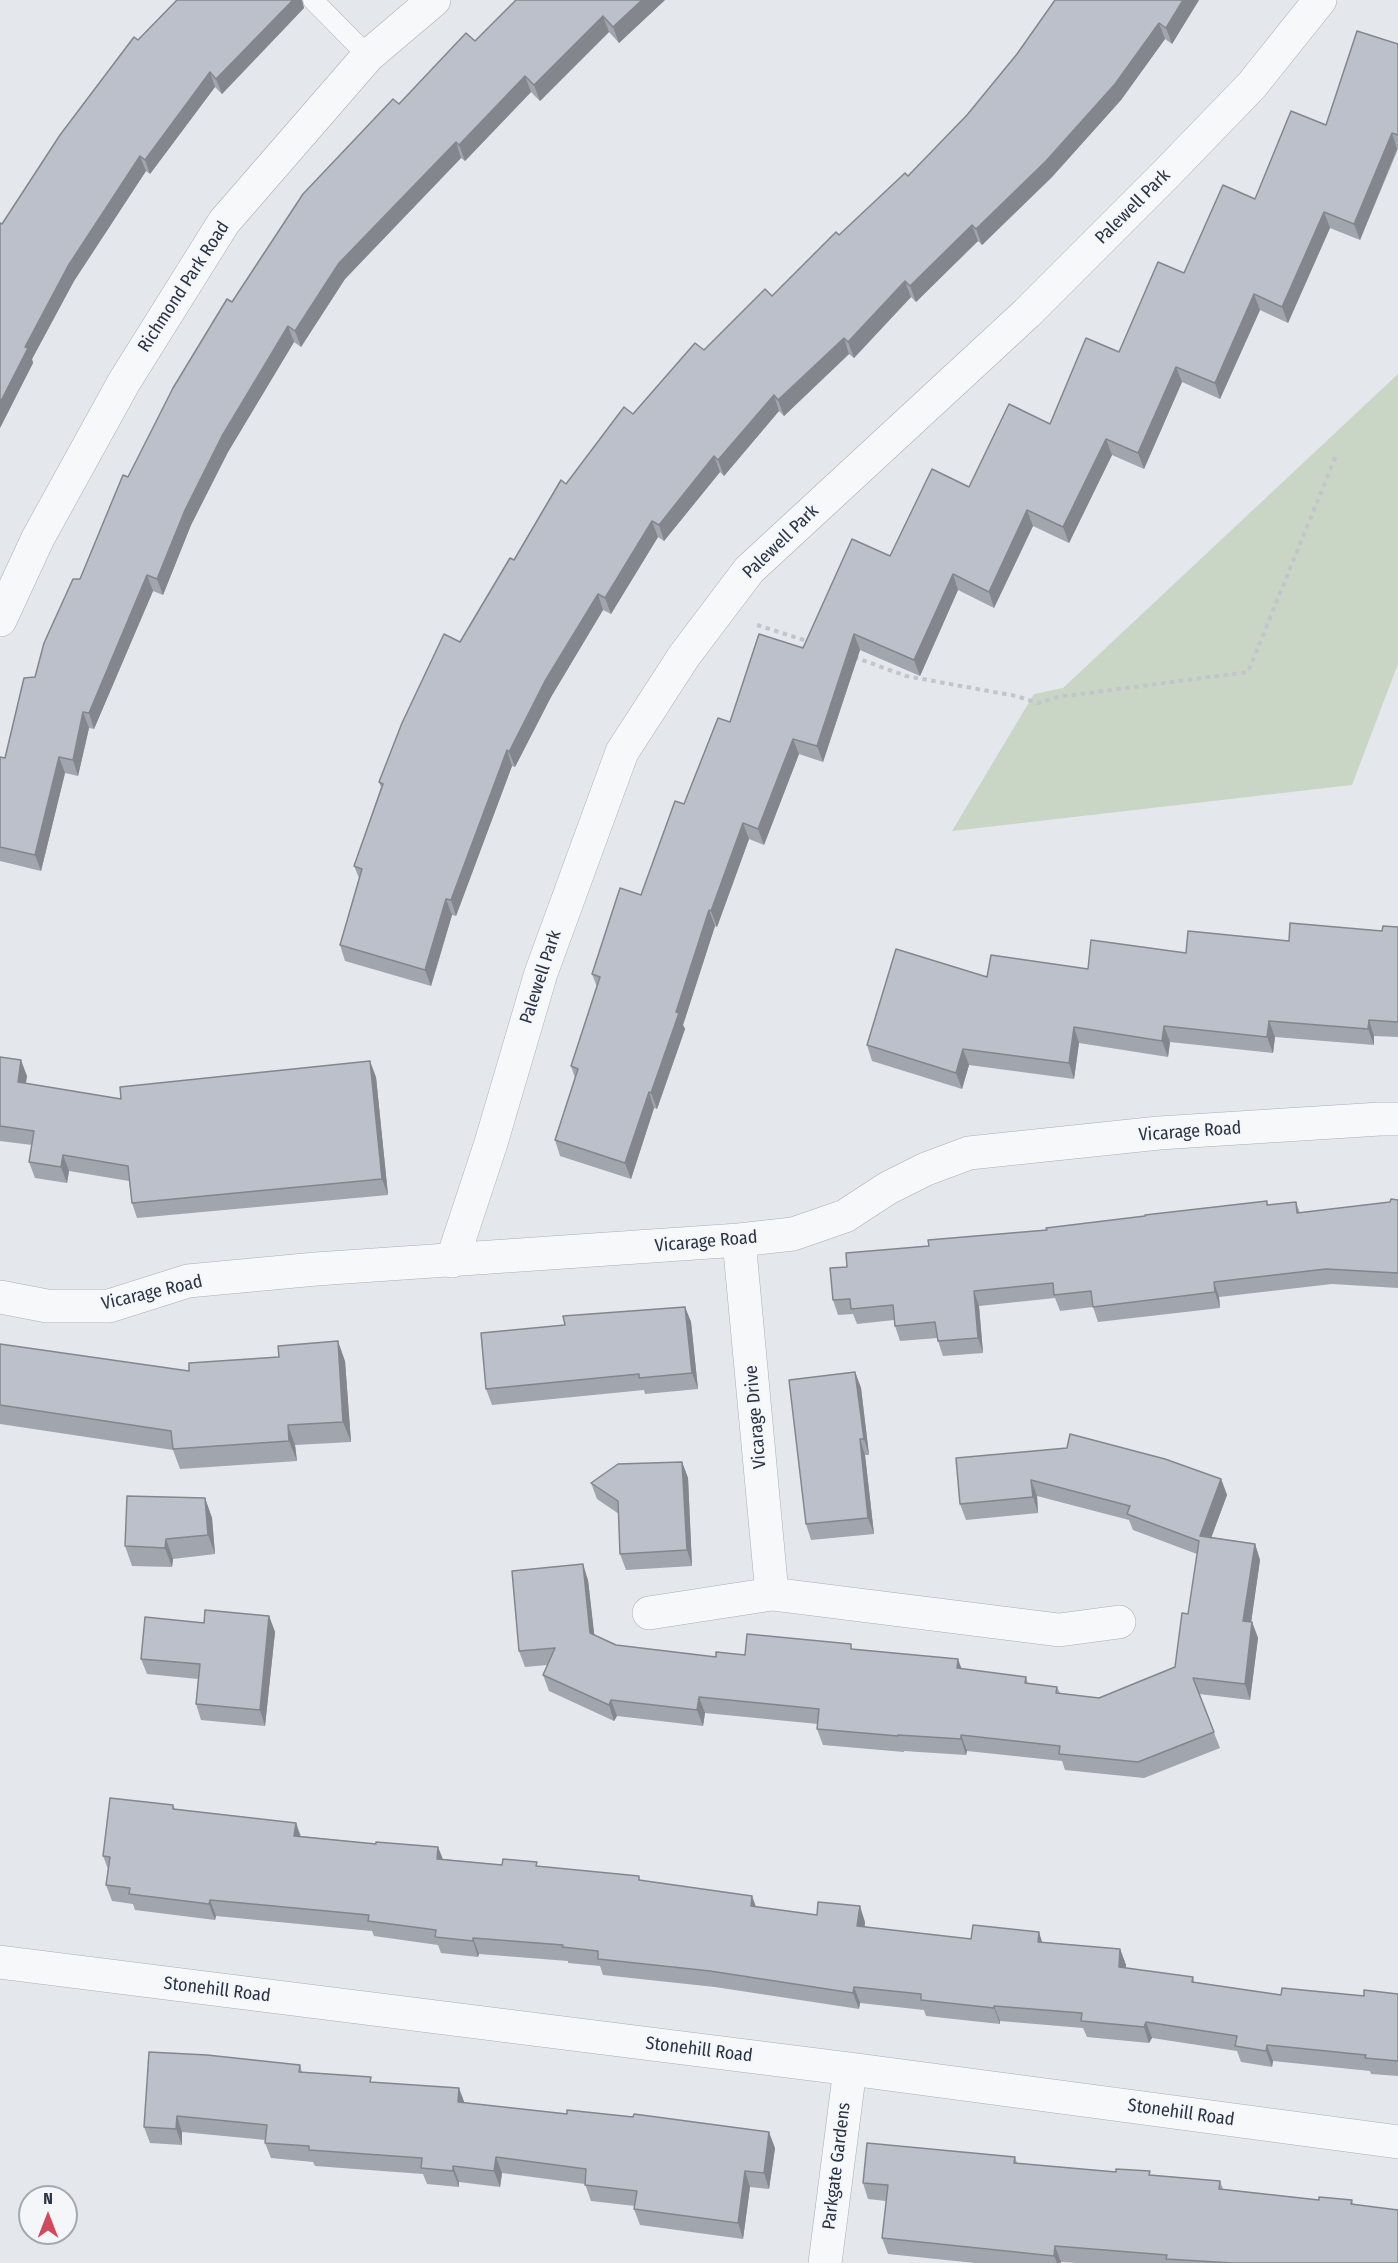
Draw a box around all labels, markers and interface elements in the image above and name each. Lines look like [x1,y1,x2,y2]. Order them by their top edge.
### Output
street label: Palewell Park [1091,165,1175,249]
street label: Richmond Park Road [134,217,234,357]
street label: Palewell Park [739,501,823,583]
street label: Palewell Park [516,928,566,1026]
street label: Vicarage Road [1138,1118,1242,1146]
street label: Vicarage Road [654,1227,758,1257]
street label: Vicarage Road [99,1271,205,1315]
street label: Vicarage Drive [741,1364,771,1470]
street label: Stonehill Road [162,1973,272,2007]
street label: Stonehill Road [644,2033,754,2067]
street label: Stonehill Road [1126,2095,1236,2131]
street label: Parkgate Gardens [818,2101,856,2231]
north arrow [18,2185,78,2245]
text: N [43,2189,53,2208]

